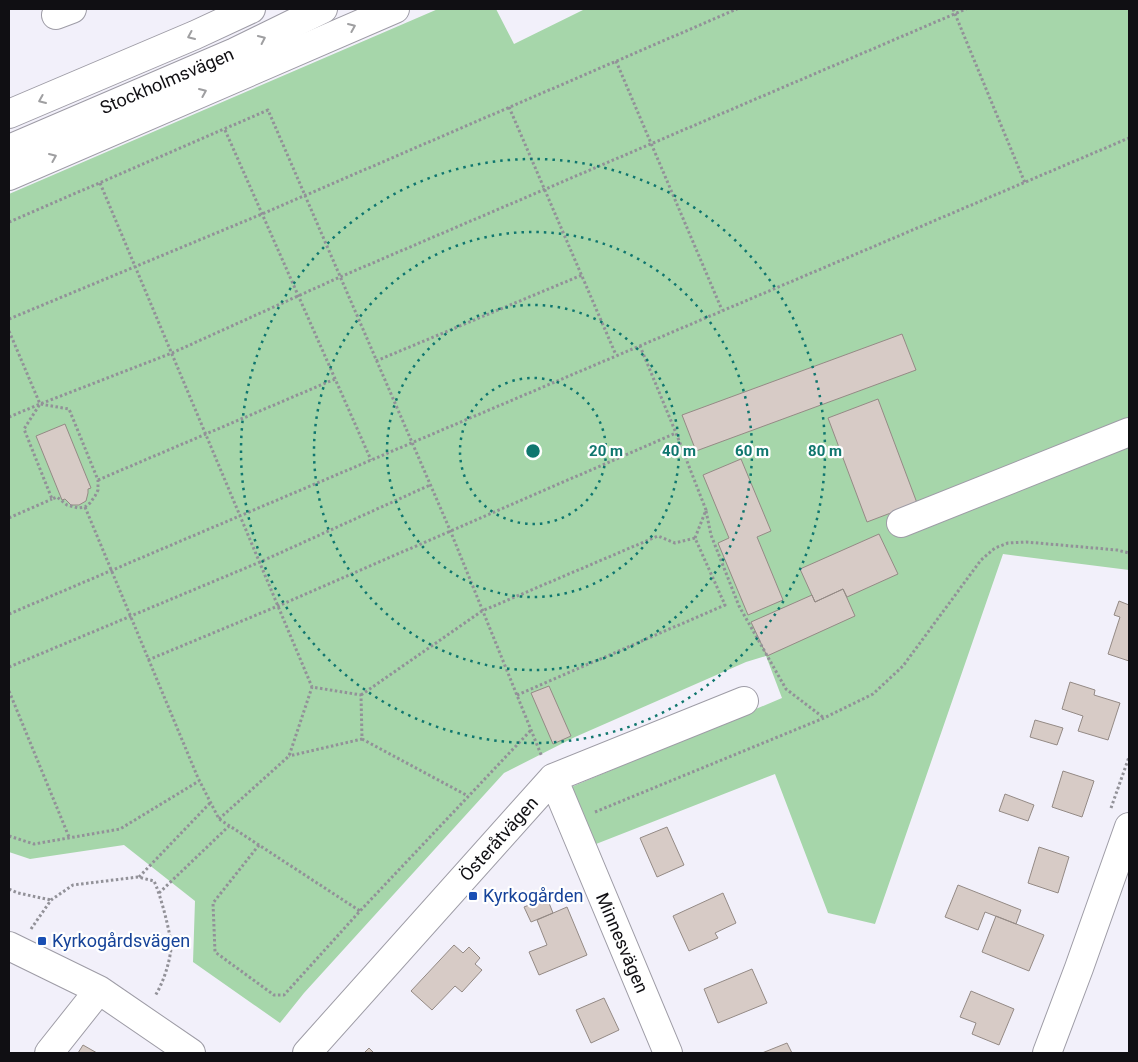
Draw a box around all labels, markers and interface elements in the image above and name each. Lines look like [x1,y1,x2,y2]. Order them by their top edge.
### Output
one-way arrow [347,23,356,34]
one-way arrow [187,30,196,41]
one-way arrow [257,35,266,46]
street label: Stockholmsvägen [97,43,237,118]
one-way arrow [198,88,207,99]
one-way arrow [38,94,47,105]
one-way arrow [49,152,57,162]
centre of rings [524,442,542,460]
text: 20 m [589,442,623,460]
text: 40 m [662,442,696,460]
text: 60 m [735,442,769,460]
text: 80 m [808,442,842,460]
street label: Österåtvägen [455,792,542,885]
place label: Kyrkogården [483,885,583,906]
marker: Kyrkogården [467,890,479,902]
street label: Minnesvägen [592,890,653,996]
place label: Kyrkogårdsvägen [52,930,190,951]
marker: Kyrkogårdsvägen [36,935,48,947]

